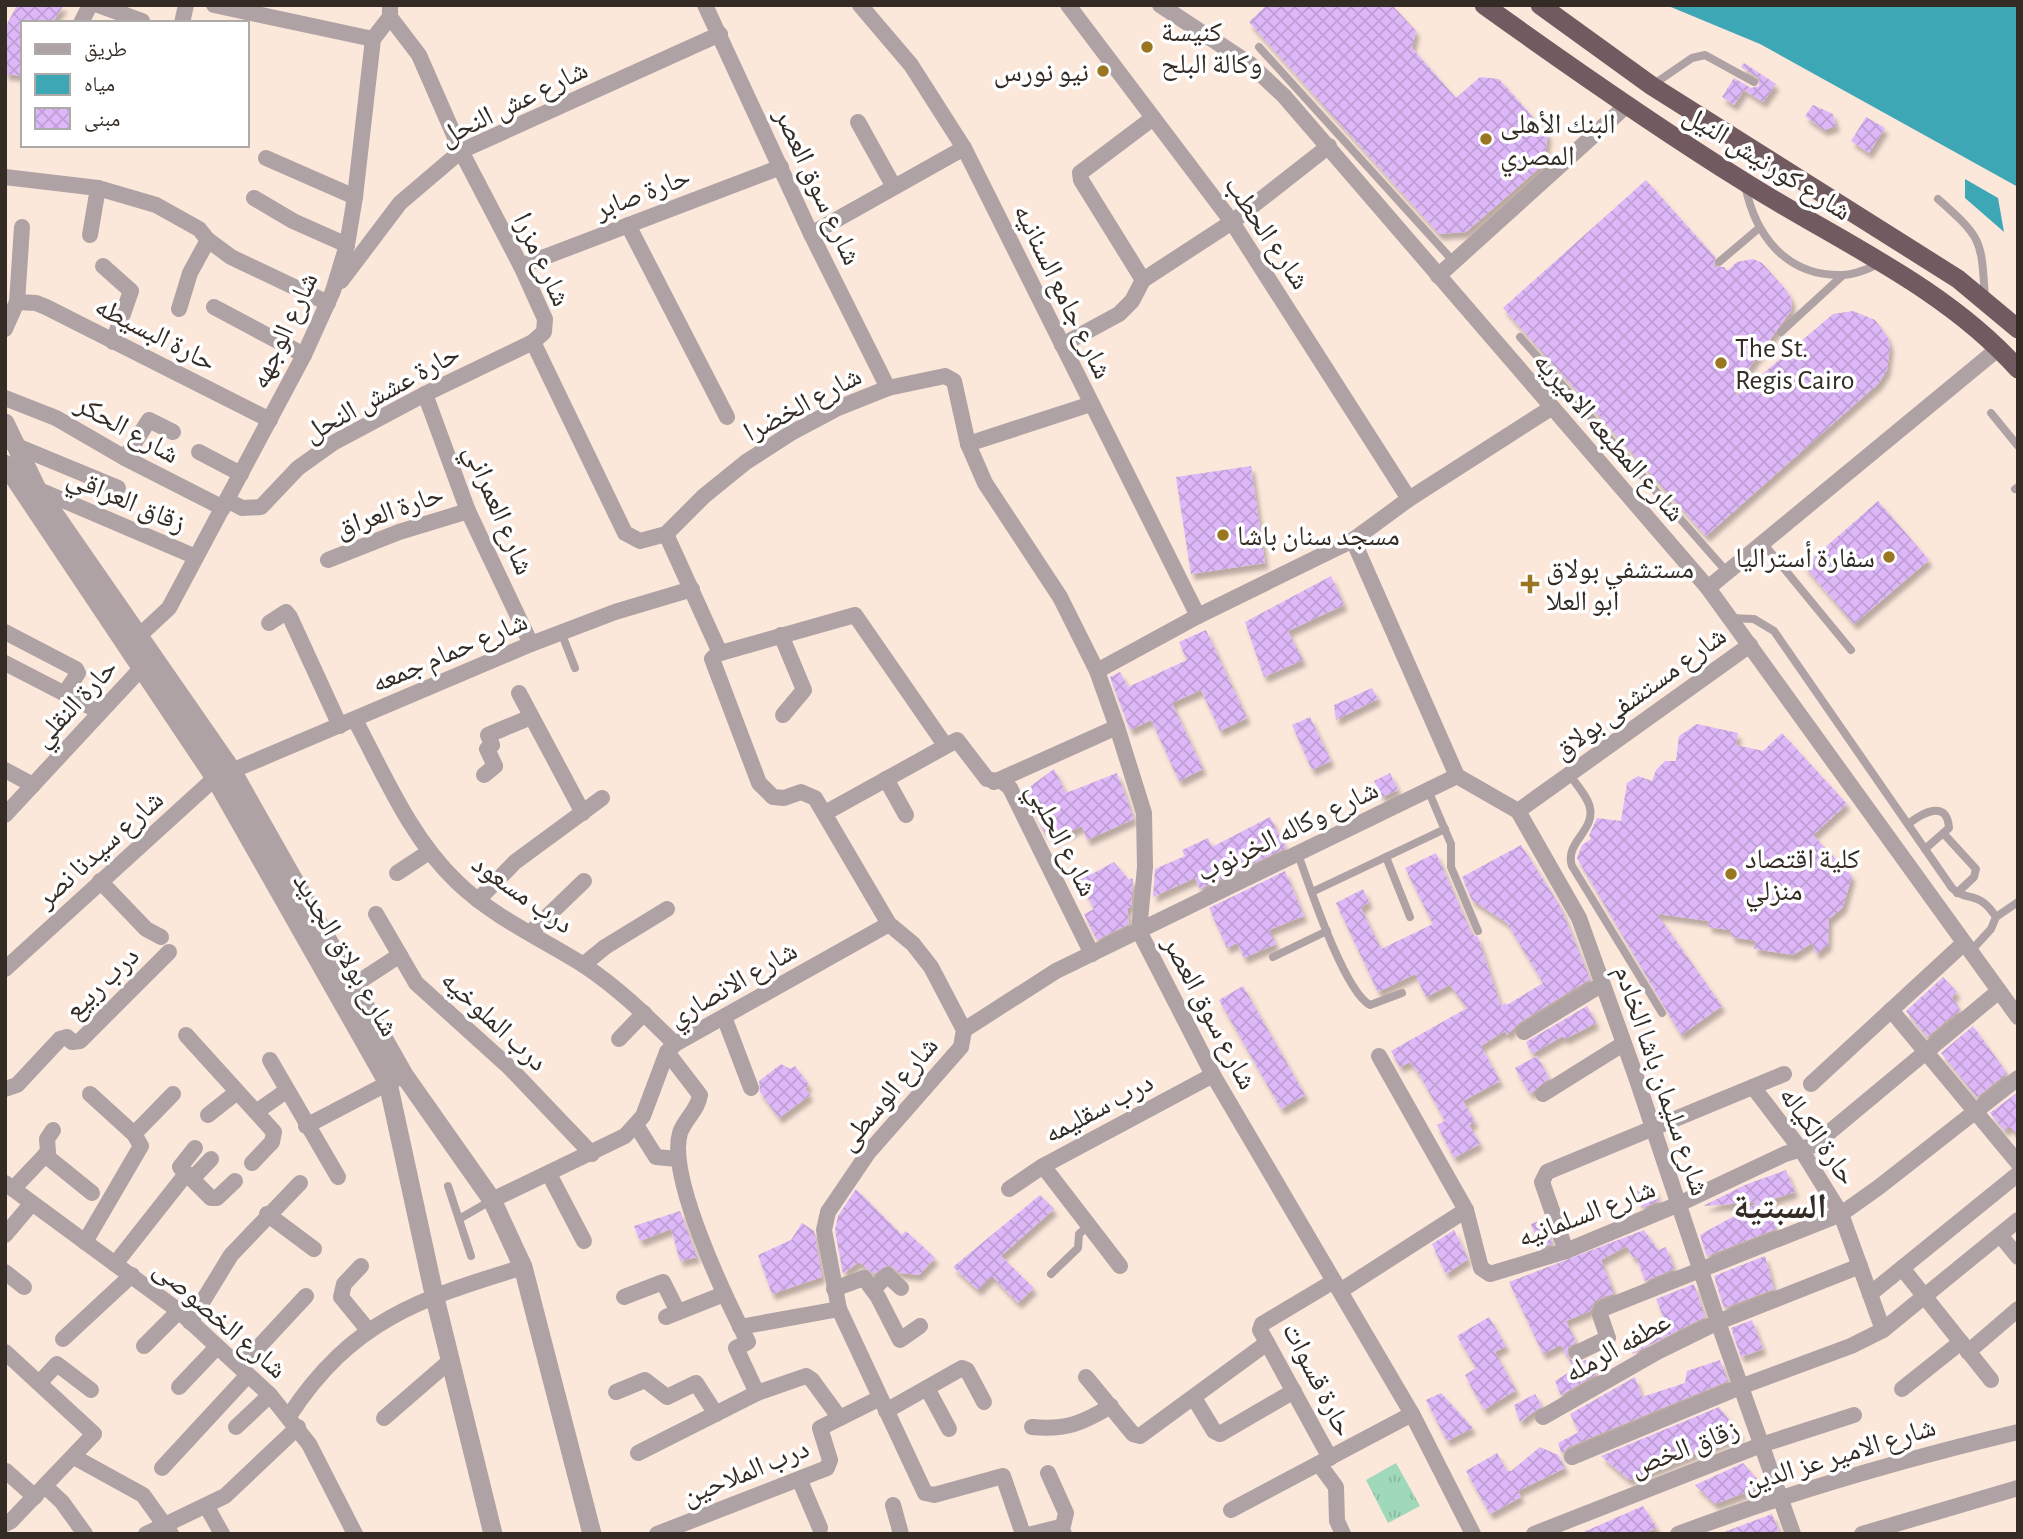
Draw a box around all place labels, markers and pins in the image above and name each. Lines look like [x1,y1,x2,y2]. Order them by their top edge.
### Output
place label: كنيسة وكالة البلح [1161,19,1262,81]
marker: كنيسة وكالة البلح [1139,39,1155,55]
place label: نيو نورس [994,59,1089,89]
marker: نيو نورس [1095,63,1111,79]
place label: البنك الأهلى المصري [1500,110,1616,178]
marker: البنك الأهلى المصري [1478,131,1494,147]
place label: The St. Regis Cairo [1735,335,1855,395]
marker: The St. Regis Cairo [1713,355,1729,371]
place label: مسجد سنان باشا [1237,523,1400,552]
marker: مسجد سنان باشا [1215,527,1231,543]
place label: سفارة أستراليا [1736,540,1875,573]
marker: سفارة أستراليا [1881,549,1897,565]
place label: مستشفي بولاق ابو العلا [1546,556,1694,616]
marker: مستشفي بولاق ابو العلا [1520,574,1540,594]
place label: كلية اقتصاد منزلي [1745,846,1860,913]
marker: كلية اقتصاد منزلي [1723,866,1739,882]

